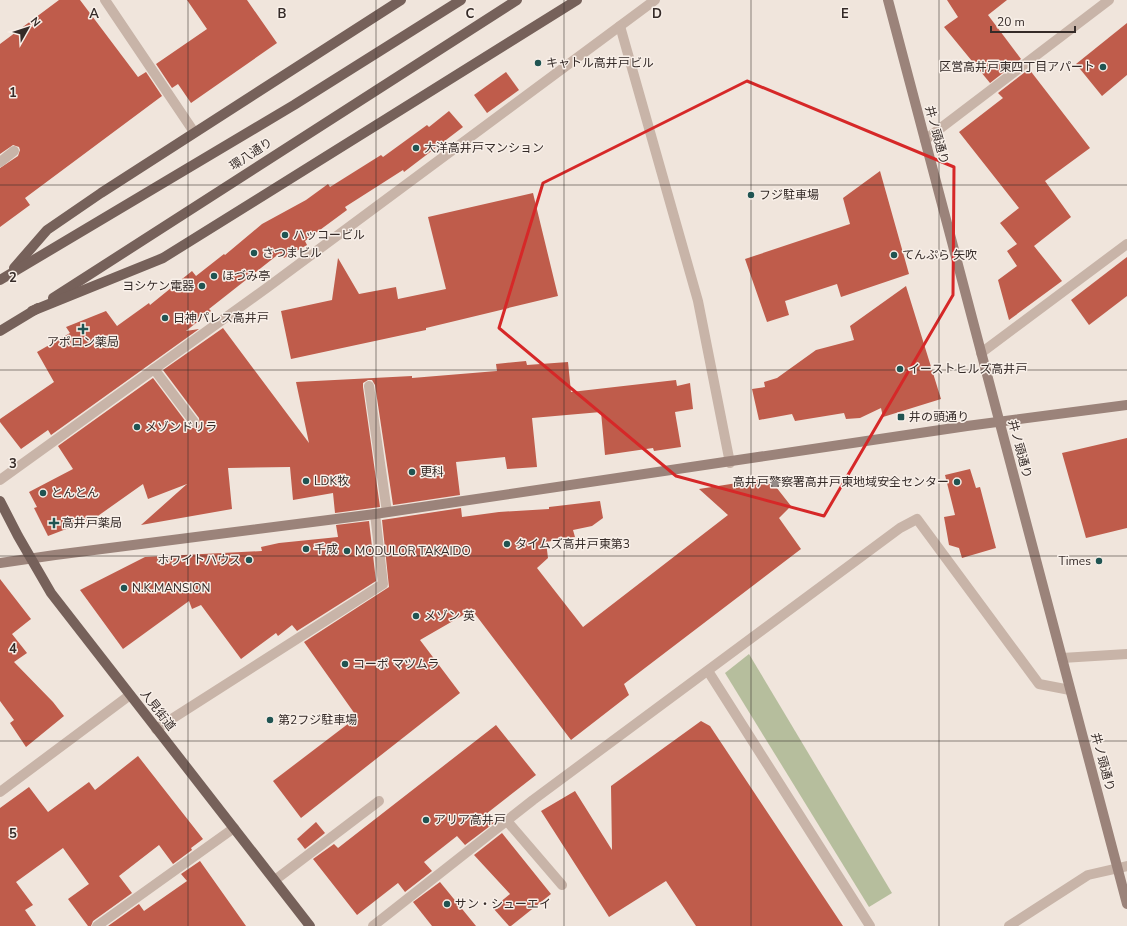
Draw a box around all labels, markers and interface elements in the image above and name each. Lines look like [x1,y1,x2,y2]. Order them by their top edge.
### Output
text: A [89,5,99,23]
text: B [278,5,287,23]
text: C [466,5,475,23]
text: D [652,5,662,23]
text: E [841,5,849,23]
north arrow [8,8,48,48]
scale bar [991,8,1075,34]
text: N [27,14,44,30]
text: 20 m [997,14,1025,30]
place label: キャトル高井戸ビル [546,55,654,71]
marker: キャトル高井戸ビル [533,58,543,68]
place label: 区営高井戸東四丁目アパート [939,59,1095,75]
marker: 区営高井戸東四丁目アパート [1098,62,1108,72]
text: 1 [9,84,17,102]
street label: 井ノ頭通り [922,104,952,166]
street label: 環八通り [227,134,275,174]
place label: 大洋高井戸マンション [424,140,544,156]
marker: 大洋高井戸マンション [411,143,421,153]
place label: フジ駐車場 [759,187,819,203]
marker: フジ駐車場 [746,190,756,200]
place label: ハッコービル [293,227,365,243]
marker: ハッコービル [280,230,290,240]
place label: さつまビル [262,245,322,261]
place label: てんぷら 矢吹 [902,247,977,263]
marker: さつまビル [249,248,259,258]
marker: てんぷら 矢吹 [889,250,899,260]
place label: ほづみ亭 [222,268,270,284]
text: 2 [9,269,17,287]
marker: ほづみ亭 [209,271,219,281]
place label: ヨシケン電器 [122,278,194,294]
marker: ヨシケン電器 [197,281,207,291]
place label: 日神パレス高井戸 [173,310,269,326]
marker: 日神パレス高井戸 [160,313,170,323]
marker: アポロン薬局 [78,324,88,334]
place label: アポロン薬局 [47,334,119,350]
place label: イーストヒルズ高井戸 [908,361,1027,377]
marker: イーストヒルズ高井戸 [895,364,905,374]
place label: 井の頭通り [909,409,969,425]
marker: 井の頭通り [896,412,906,422]
street label: 井ノ頭通り [1005,418,1035,480]
place label: メゾンドリラ [145,419,217,435]
marker: メゾンドリラ [132,422,142,432]
text: 3 [9,455,17,473]
place label: 更科 [420,464,444,480]
marker: 更科 [407,467,417,477]
place label: LDK牧 [314,473,349,489]
place label: 高井戸警察署高井戸東地域安全センター [733,474,949,490]
marker: LDK牧 [301,476,311,486]
marker: 高井戸警察署高井戸東地域安全センター [952,477,962,487]
place label: とんとん [51,485,99,501]
marker: とんとん [38,488,48,498]
place label: 高井戸薬局 [62,515,122,531]
marker: 高井戸薬局 [49,518,59,528]
place label: タイムズ高井戸東第3 [515,536,630,552]
marker: タイムズ高井戸東第3 [502,539,512,549]
place label: 千成 [314,541,338,557]
place label: MODULOR TAKAIDO [355,543,471,559]
marker: 千成 [301,544,311,554]
marker: MODULOR TAKAIDO [342,546,352,556]
place label: ホワイトハウス [157,552,241,568]
place label: Times [1059,553,1091,569]
marker: ホワイトハウス [244,555,254,565]
marker: Times [1094,556,1104,566]
place label: N.K.MANSION [132,580,210,596]
marker: N.K.MANSION [119,583,129,593]
place label: メゾン 英 [424,608,475,624]
marker: メゾン 英 [411,611,421,621]
text: 4 [9,640,17,658]
place label: コーポ マツムラ [353,656,439,672]
marker: コーポ マツムラ [340,659,350,669]
street label: 人見街道 [137,686,179,734]
place label: 第2フジ駐車場 [278,712,357,728]
marker: 第2フジ駐車場 [265,715,275,725]
street label: 井ノ頭通り [1088,731,1118,793]
place label: アリア高井戸 [434,812,506,828]
marker: アリア高井戸 [421,815,431,825]
text: 5 [9,825,17,843]
place label: サン・シューエイ [455,896,551,912]
marker: サン・シューエイ [442,899,452,909]

